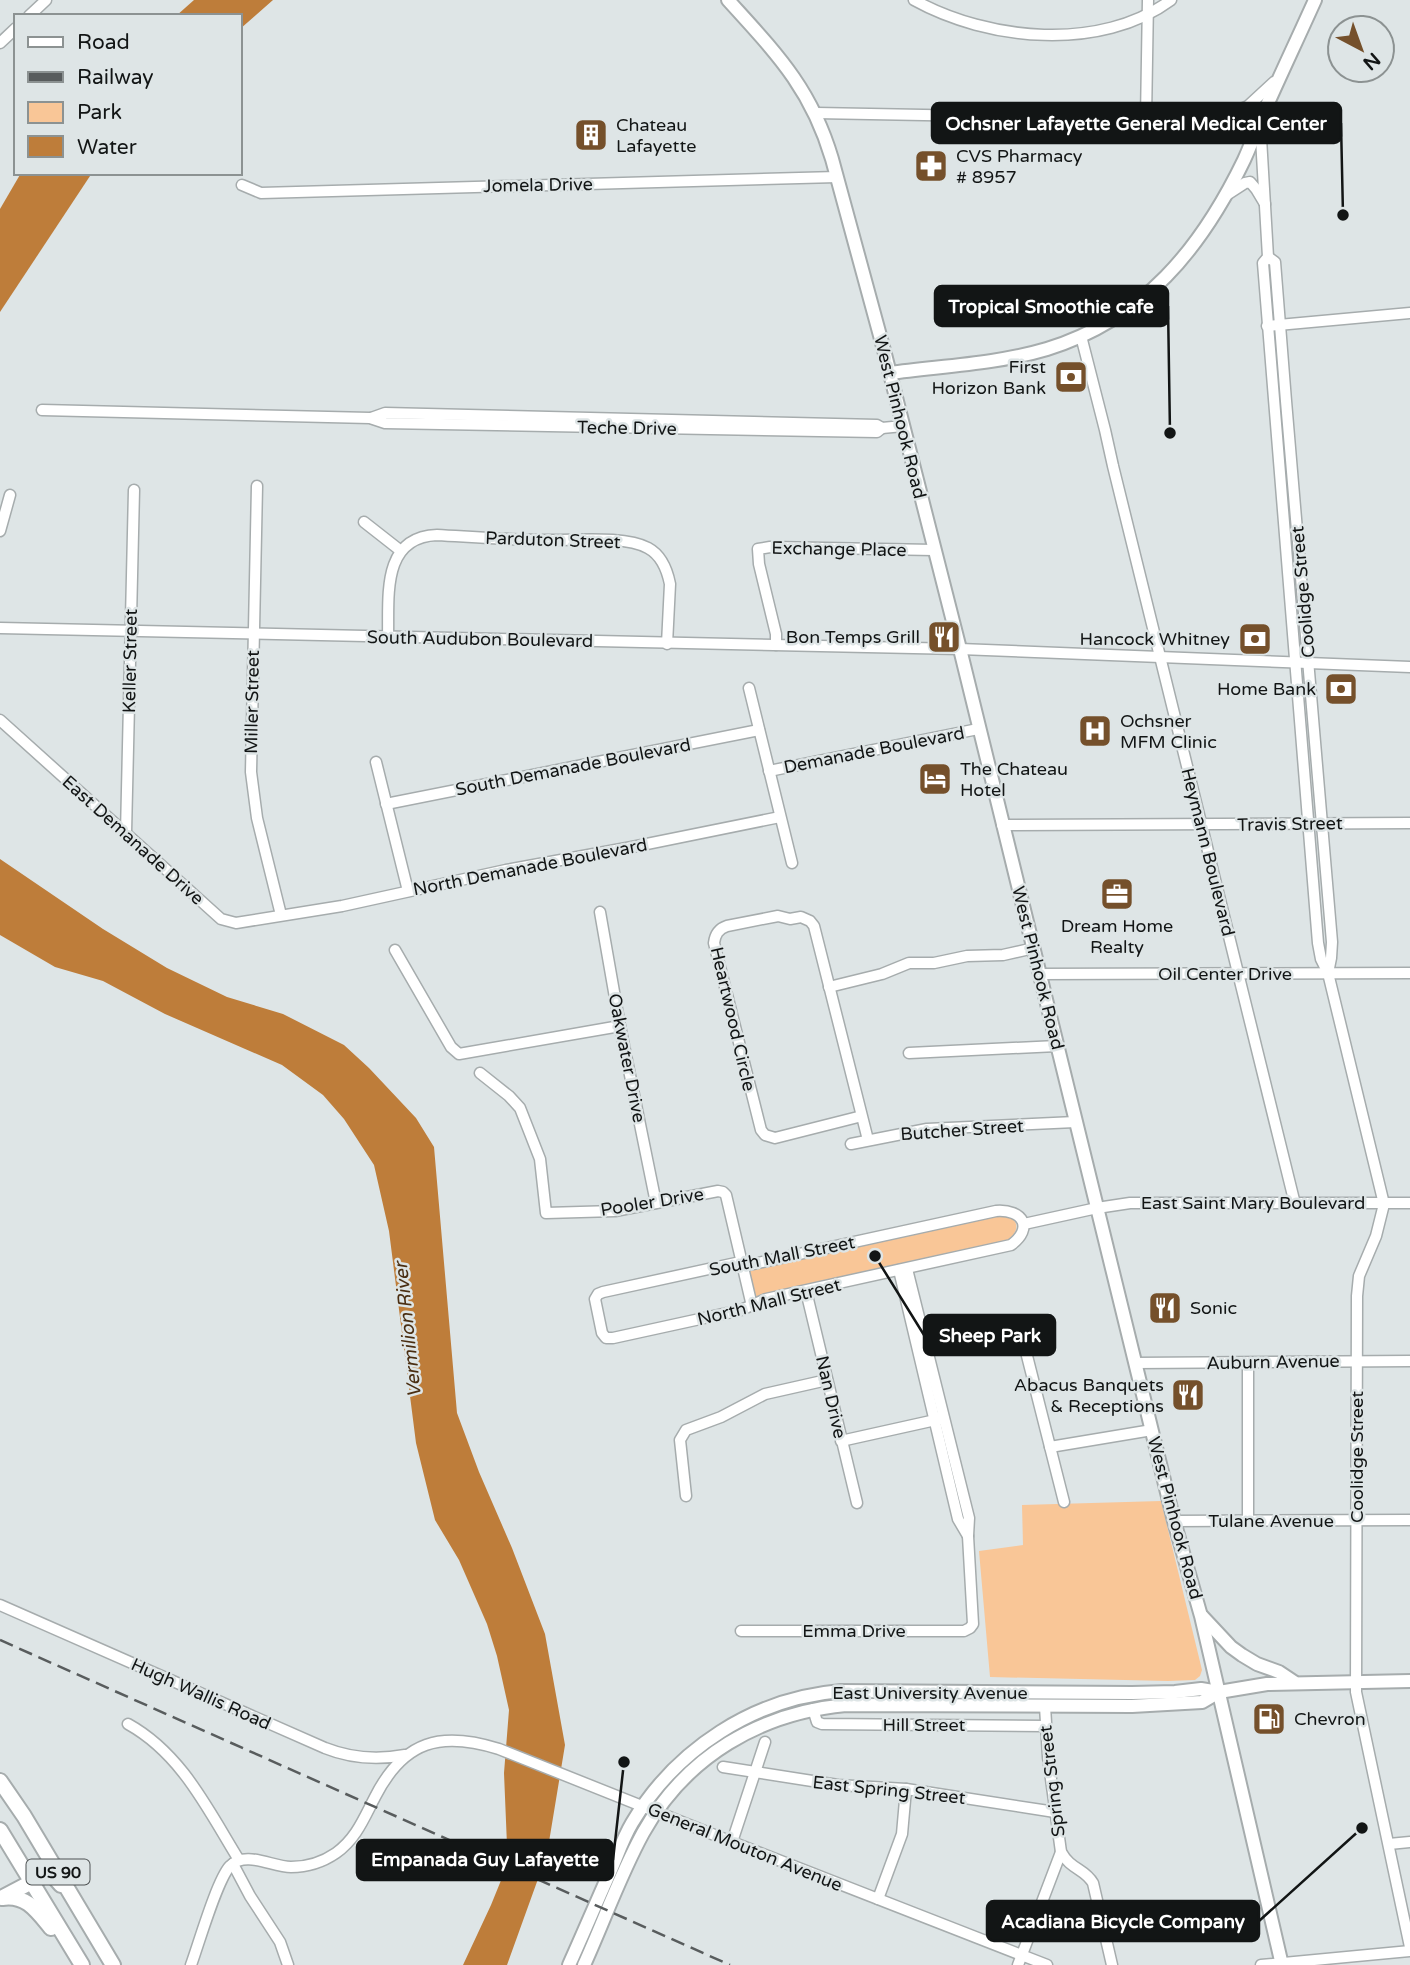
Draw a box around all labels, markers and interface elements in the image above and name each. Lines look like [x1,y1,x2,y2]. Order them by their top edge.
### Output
legend [14,14,242,175]
north arrow [1326,14,1396,84]
text: Road [77,30,130,55]
text: N [1359,48,1384,74]
text: Railway [77,65,154,90]
text: Park [77,100,122,125]
callout: Ochsner Lafayette General Medical Center [932,103,1341,143]
text: Ochsner Lafayette General Medical Center [945,113,1327,136]
place label: Chateau Lafayette [616,114,696,157]
building icon: Chateau Lafayette [572,116,610,154]
text: Water [77,135,137,160]
place label: CVS Pharmacy # 8957 [956,145,1083,188]
pharmacy icon: CVS Pharmacy # 8957 [912,147,950,185]
street label: Jomela Drive [483,173,593,197]
callout: Tropical Smoothie cafe [935,286,1168,326]
text: Tropical Smoothie cafe [947,296,1154,319]
street label: West Pinhook Road [869,333,931,501]
place label: First Horizon Bank [931,356,1046,399]
bank icon: First Horizon Bank [1052,358,1090,396]
street label: Teche Drive [577,416,677,440]
street label: Coolidge Street [1286,525,1320,659]
street label: Parduton Street [485,527,621,553]
street label: Exchange Place [771,537,907,561]
street label: Keller Street [118,608,142,713]
restaurant icon: Bon Temps Grill [925,618,963,656]
bank icon: Hancock Whitney [1236,620,1274,658]
street label: South Audubon Boulevard [367,626,593,652]
place label: Bon Temps Grill [786,626,920,648]
place label: Hancock Whitney [1080,628,1230,650]
street label: Miller Street [240,650,264,754]
bank icon: Home Bank [1322,670,1360,708]
place label: Home Bank [1217,678,1316,700]
place label: Ochsner MFM Clinic [1120,710,1217,753]
hospital icon: Ochsner MFM Clinic [1076,712,1114,750]
street label: Demanade Boulevard [782,722,966,778]
street label: South Demanade Boulevard [453,733,693,801]
place label: The Chateau Hotel [960,758,1068,801]
hotel icon: The Chateau Hotel [916,760,954,798]
street label: Heymann Boulevard [1176,766,1240,938]
street label: East Demanade Drive [58,771,208,909]
street label: Travis Street [1237,812,1343,836]
street label: North Demanade Boulevard [411,833,649,901]
office icon: Dream Home Realty [1098,875,1136,913]
street label: West Pinhook Road [1007,884,1069,1052]
place label: Dream Home Realty [1061,915,1173,958]
street label: Heartwood Circle [706,945,760,1093]
street label: Oil Center Drive [1158,963,1292,985]
street label: Oakwater Drive [604,991,650,1125]
street label: Butcher Street [899,1115,1025,1145]
street label: Pooler Drive [599,1183,705,1221]
street label: East Saint Mary Boulevard [1141,1192,1365,1214]
street label: South Mall Street [707,1231,857,1281]
water label: Vermilion River [390,1258,426,1399]
street label: North Mall Street [695,1273,843,1330]
restaurant icon: Sonic [1146,1289,1184,1327]
place label: Sonic [1190,1297,1237,1319]
callout: Sheep Park [924,1315,1055,1355]
text: Sheep Park [939,1325,1042,1348]
street label: Auburn Avenue [1206,1350,1340,1374]
street label: Nan Drive [811,1353,851,1441]
place label: Abacus Banquets & Receptions [1014,1374,1164,1417]
restaurant icon: Abacus Banquets & Receptions [1169,1376,1207,1414]
street label: Coolidge Street [1346,1391,1368,1523]
street label: West Pinhook Road [1143,1434,1207,1602]
street label: Tulane Avenue [1208,1510,1334,1532]
street label: Emma Drive [802,1620,906,1642]
street label: Hugh Wallis Road [128,1653,274,1735]
street label: East University Avenue [832,1682,1028,1704]
fuel station icon: Chevron [1250,1700,1288,1738]
place label: Chevron [1294,1708,1366,1730]
street label: Hill Street [883,1714,966,1736]
street label: Spring Street [1034,1724,1070,1838]
street label: East Spring Street [811,1771,967,1809]
street label: General Mouton Avenue [644,1798,846,1896]
callout: Empanada Guy Lafayette [357,1840,613,1880]
text: Empanada Guy Lafayette [371,1849,599,1872]
road number: US 90 [27,1860,90,1884]
callout: Acadiana Bicycle Company [987,1901,1259,1941]
text: Acadiana Bicycle Company [1001,1911,1246,1934]

